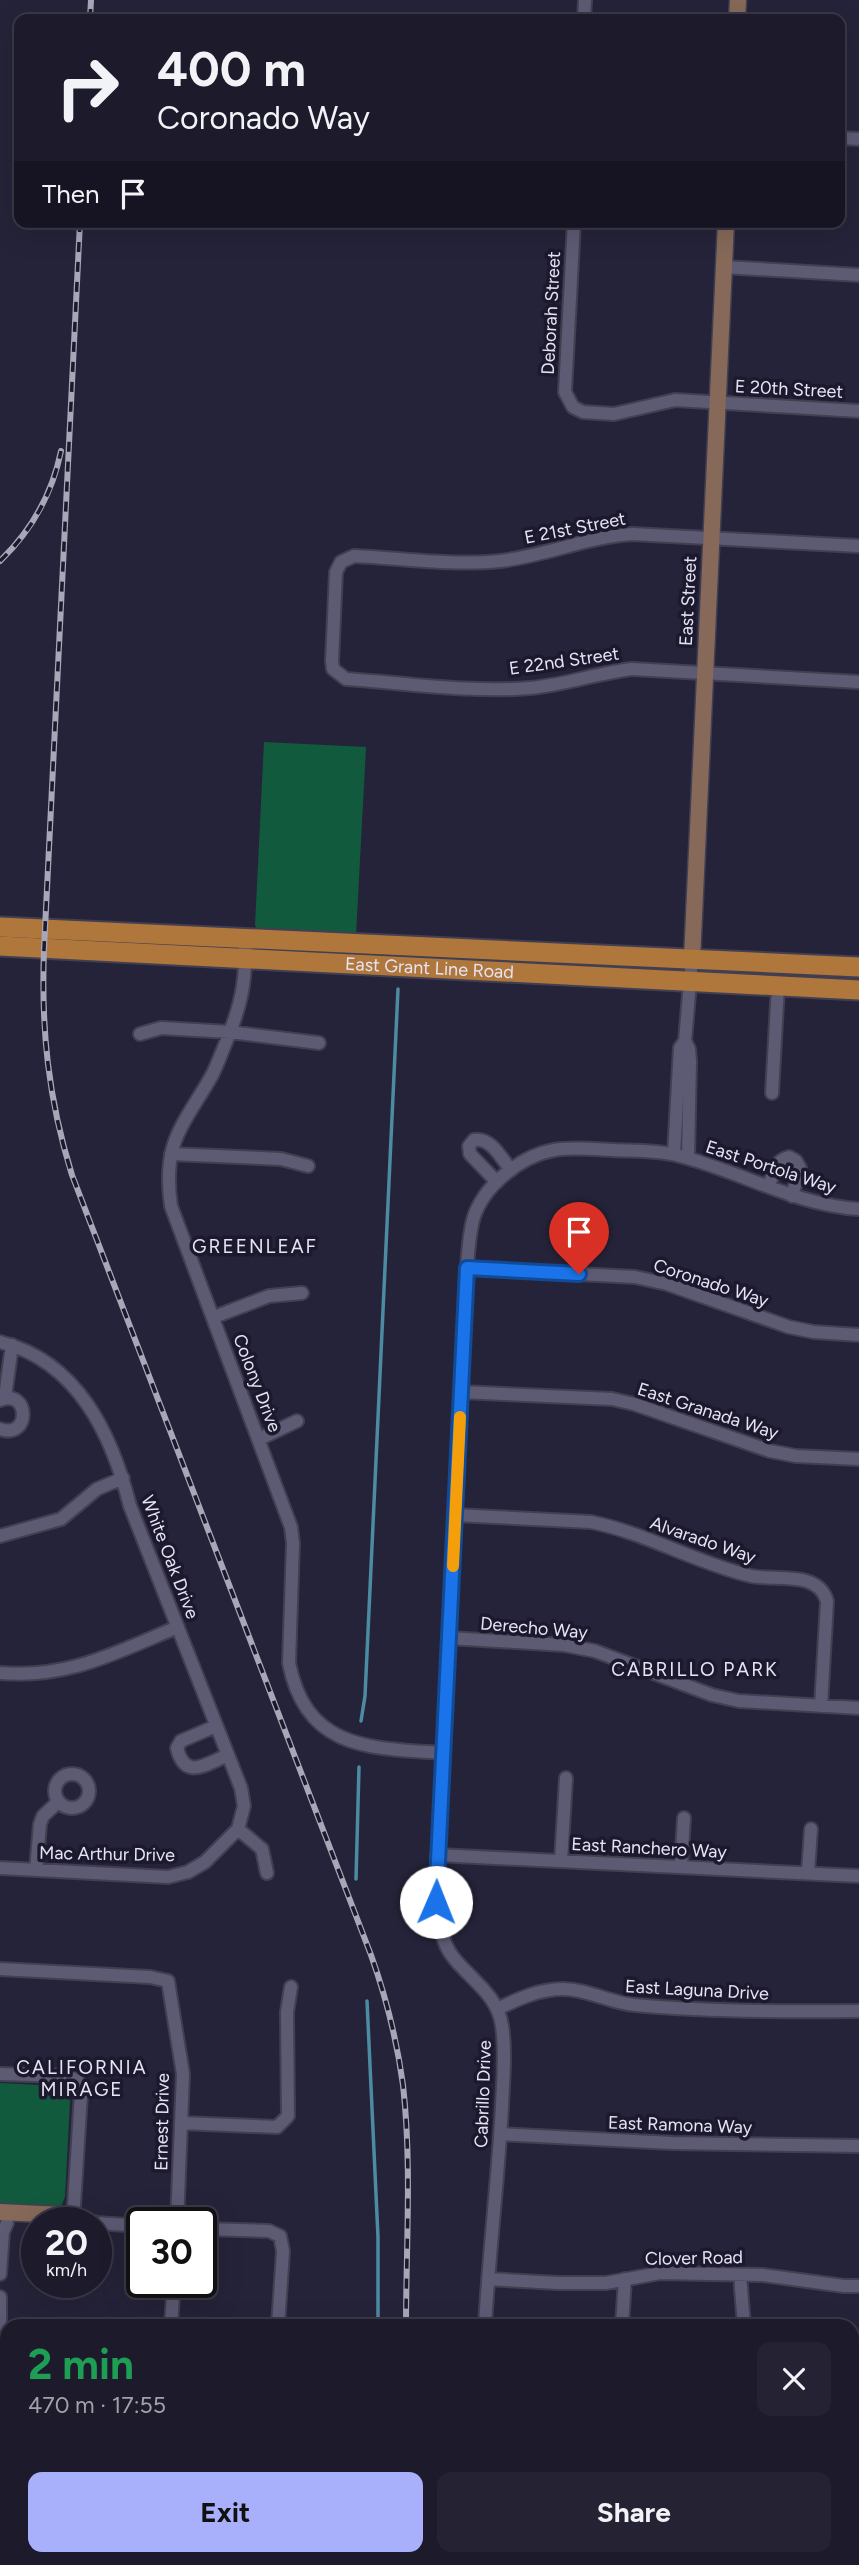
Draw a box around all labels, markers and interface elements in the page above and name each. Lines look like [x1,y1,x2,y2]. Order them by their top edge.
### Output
text: 400 m [157,39,306,98]
icon: right [42,42,133,133]
text: Coronado Way [157,99,370,137]
icon: arrive [114,175,152,213]
text: Then [42,178,100,210]
street label: Deborah Street [537,251,565,375]
street label: E 20th Street [734,375,844,403]
street label: E 21st Street [523,507,628,549]
street label: East Street [675,555,701,646]
street label: E 22nd Street [508,642,621,680]
street label: East Grant Line Road [344,953,514,983]
street label: East Portola Way [703,1136,840,1199]
pin [549,1202,609,1274]
icon: arrive [560,1213,598,1251]
district label: GREENLEAF [192,1235,318,1258]
street label: Coronado Way [651,1254,772,1312]
street label: Colony Drive [228,1331,286,1435]
street label: East Granada Way [635,1378,782,1444]
street label: White Oak Drive [136,1492,204,1622]
street label: Alvarado Way [647,1512,759,1569]
street label: Derecho Way [479,1612,589,1644]
district label: CABRILLO PARK [611,1658,779,1681]
street label: East Ranchero Way [571,1833,728,1863]
street label: Mac Arthur Drive [39,1842,175,1866]
position arrow [399,1865,473,1939]
street label: East Laguna Drive [625,1975,770,2005]
street label: Cabrillo Drive [470,2040,496,2148]
district label: CALIFORNIA MIRAGE [16,2056,148,2101]
street label: Ernest Drive [150,2073,174,2171]
street label: East Ramona Way [607,2111,753,2139]
speed limit sign: 30 [126,2207,217,2298]
text: 20 [45,2222,88,2264]
street label: Clover Road [645,2246,743,2270]
text: km/h [46,2259,87,2281]
text: 2 min [28,2339,134,2390]
button: close [757,2342,831,2416]
text: 470 m · 17:55 [28,2391,166,2419]
button: Exit [28,2472,423,2552]
button: Share [437,2472,831,2552]

